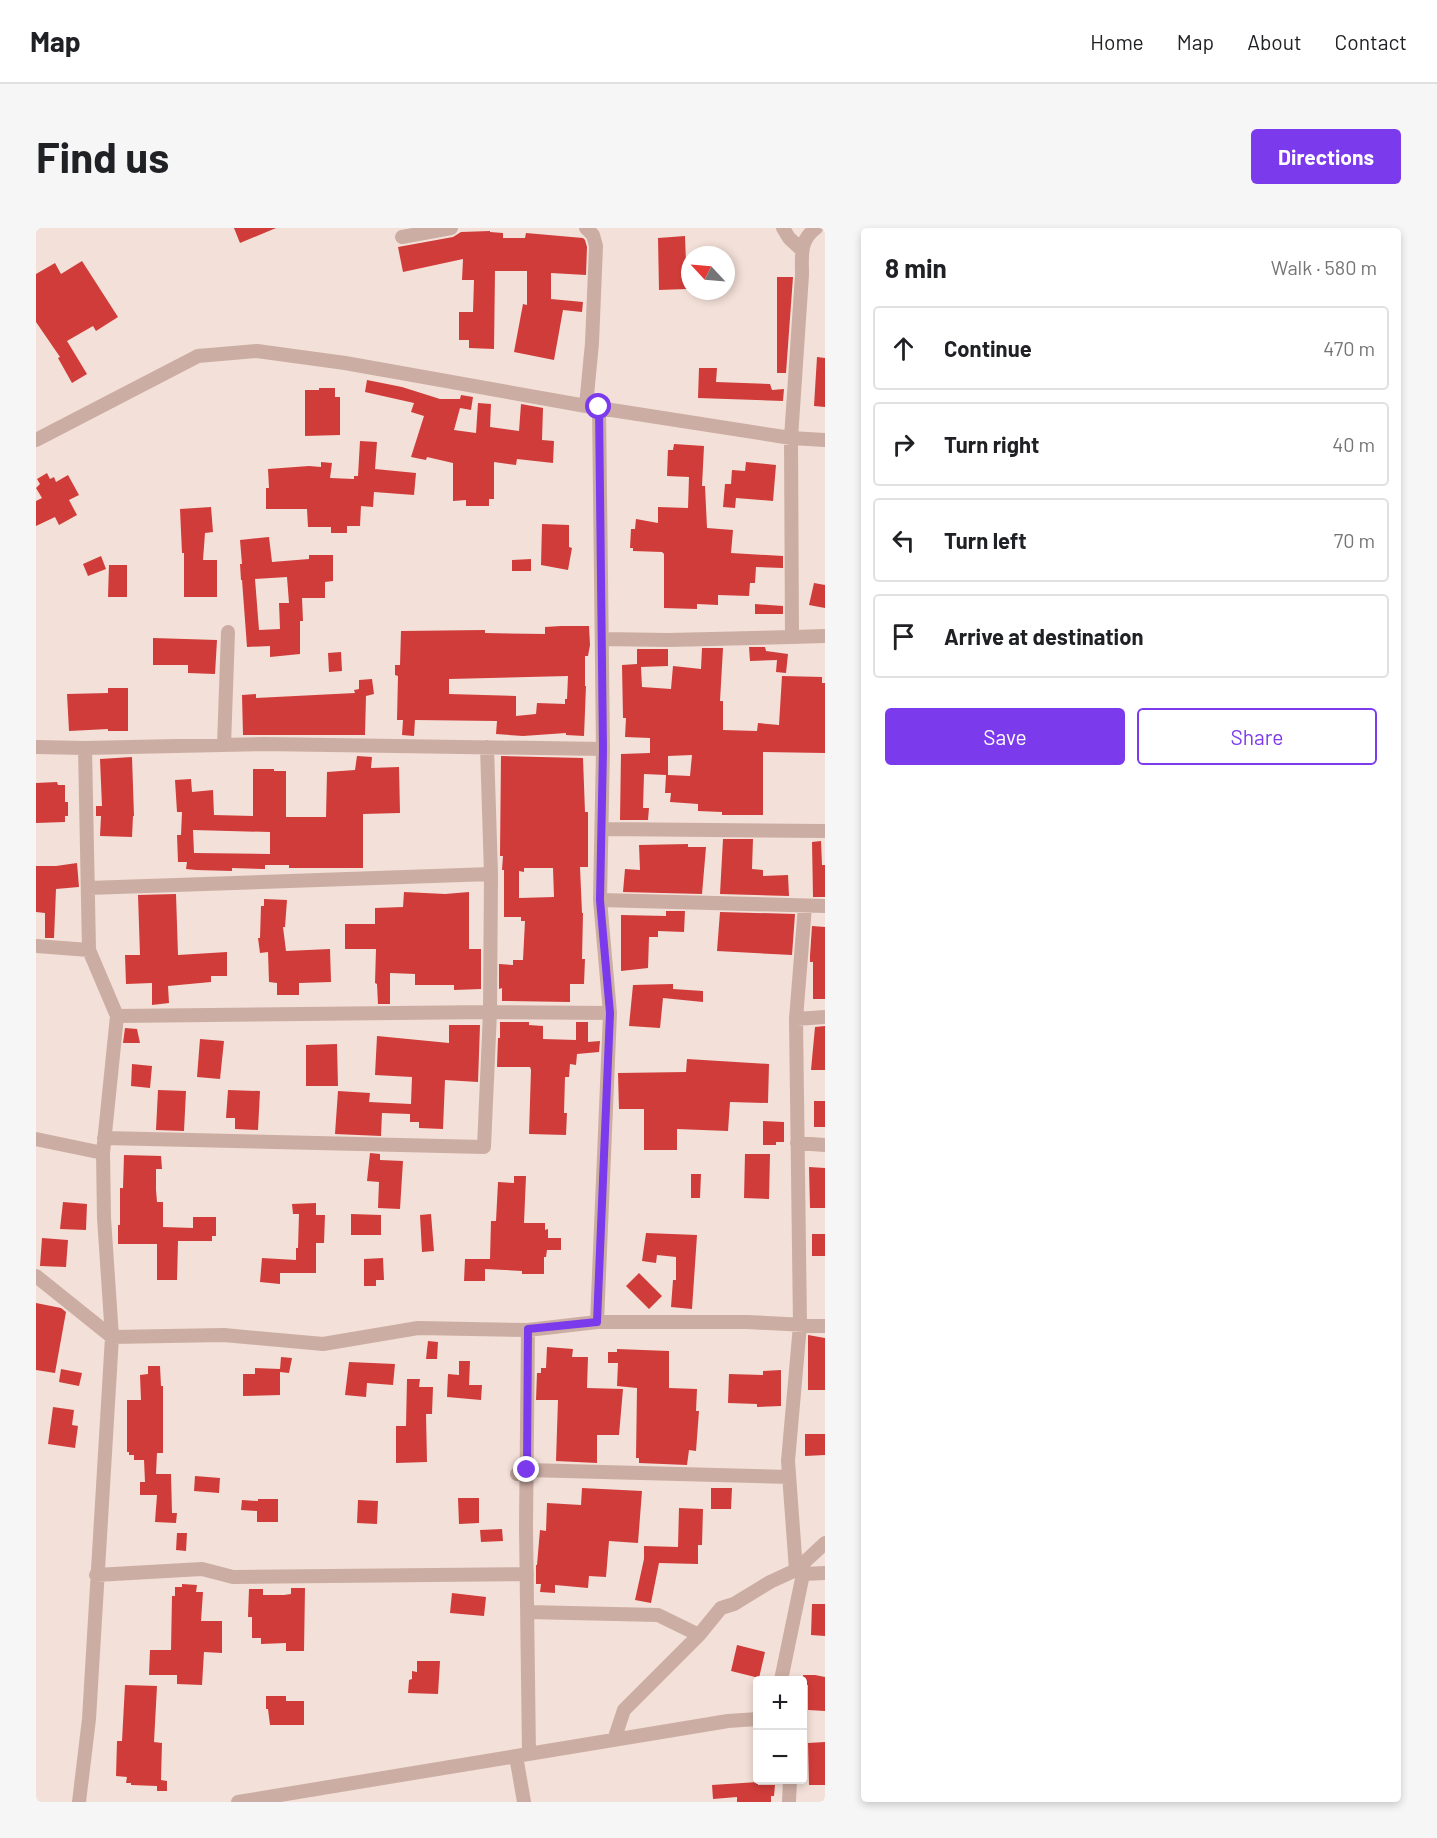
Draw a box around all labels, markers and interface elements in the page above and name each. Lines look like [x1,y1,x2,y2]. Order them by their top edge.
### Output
text: Map [30,24,81,58]
text: Home [1090,29,1144,54]
text: Map [1177,29,1214,54]
text: About [1247,29,1302,54]
text: Contact [1335,29,1407,54]
button: Directions [1251,129,1401,184]
text: Find us [36,131,169,181]
north arrow [681,246,735,300]
text: 8 min [885,252,947,283]
text: Walk · 580 m [1271,255,1377,279]
icon: ahead [887,332,920,365]
text: Continue [944,335,1032,361]
text: 470 m [1323,336,1375,360]
route start [585,393,611,419]
icon: right [887,428,920,461]
text: Turn right [944,431,1039,457]
text: 40 m [1332,432,1375,456]
icon: left [887,524,920,557]
text: Turn left [944,527,1027,553]
text: 70 m [1334,528,1375,552]
icon: arrive [887,620,920,653]
text: Arrive at destination [944,623,1143,649]
button: Save [885,708,1125,765]
button: Share [1137,708,1377,765]
route end [513,1456,539,1482]
map controls [753,1676,807,1784]
button: + [753,1676,807,1730]
button: − [753,1730,807,1784]

